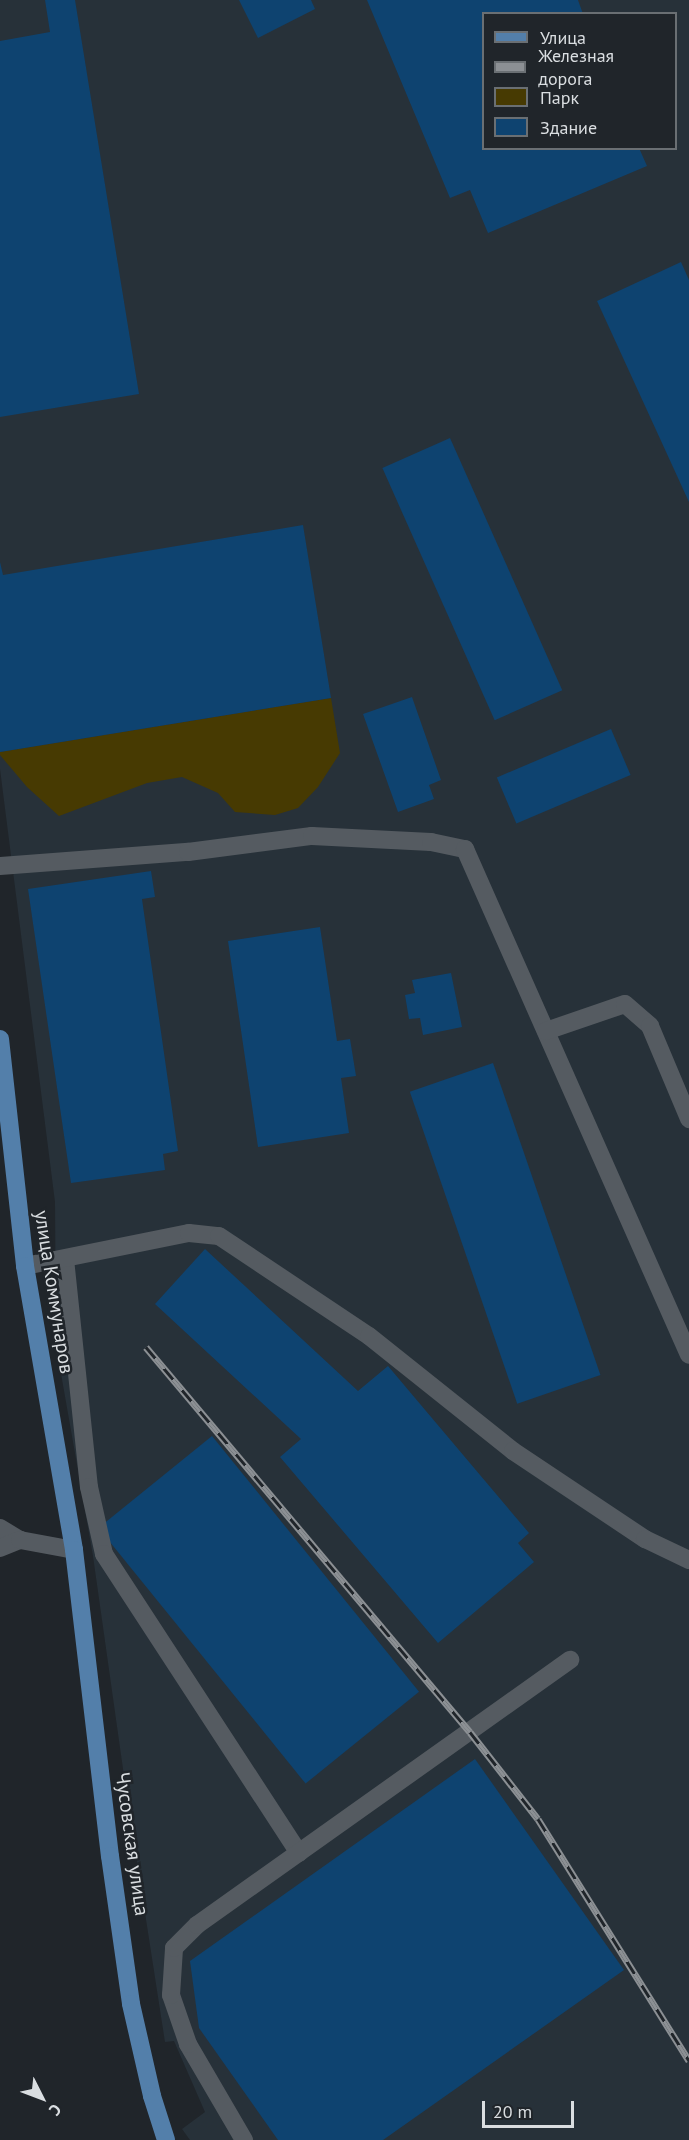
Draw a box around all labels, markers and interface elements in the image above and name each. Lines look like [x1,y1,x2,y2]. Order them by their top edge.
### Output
legend [482,12,677,150]
text: Улица [540,26,586,49]
text: Железная дорога [538,44,614,90]
text: Парк [540,86,579,109]
text: Здание [540,116,597,139]
street label: улица Коммунаров [29,1209,79,1375]
street label: Чусовская улица [110,1771,154,1917]
north arrow [12,2068,72,2128]
scale bar [485,2089,576,2127]
text: С [45,2100,66,2120]
text: 20 m [493,2100,532,2123]

